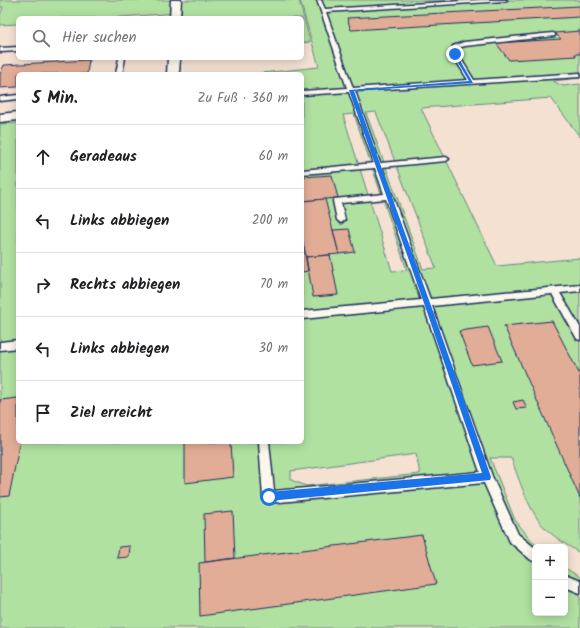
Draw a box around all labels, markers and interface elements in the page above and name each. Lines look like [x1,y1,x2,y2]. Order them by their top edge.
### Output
search box [16,16,304,60]
text: Hier suchen [62,26,136,50]
icon: search [30,27,52,49]
route end [446,45,464,63]
text: 5 Min. [32,85,78,112]
text: Zu Fuß · 360 m [198,88,288,109]
text: Geradeaus [70,145,137,169]
icon: ahead [32,146,54,168]
text: 60 m [259,146,288,167]
text: Links abbiegen [70,209,169,233]
icon: left [32,210,54,232]
text: 200 m [252,210,288,231]
text: Rechts abbiegen [70,273,180,297]
icon: right [32,274,54,296]
text: 70 m [260,274,288,295]
text: Links abbiegen [70,337,169,361]
icon: left [32,338,54,360]
text: 30 m [259,338,288,359]
text: Ziel erreicht [70,401,153,425]
icon: arrive [32,402,54,424]
route start [260,488,278,506]
map controls [532,544,568,616]
button: + [532,544,568,580]
button: − [532,580,568,616]

